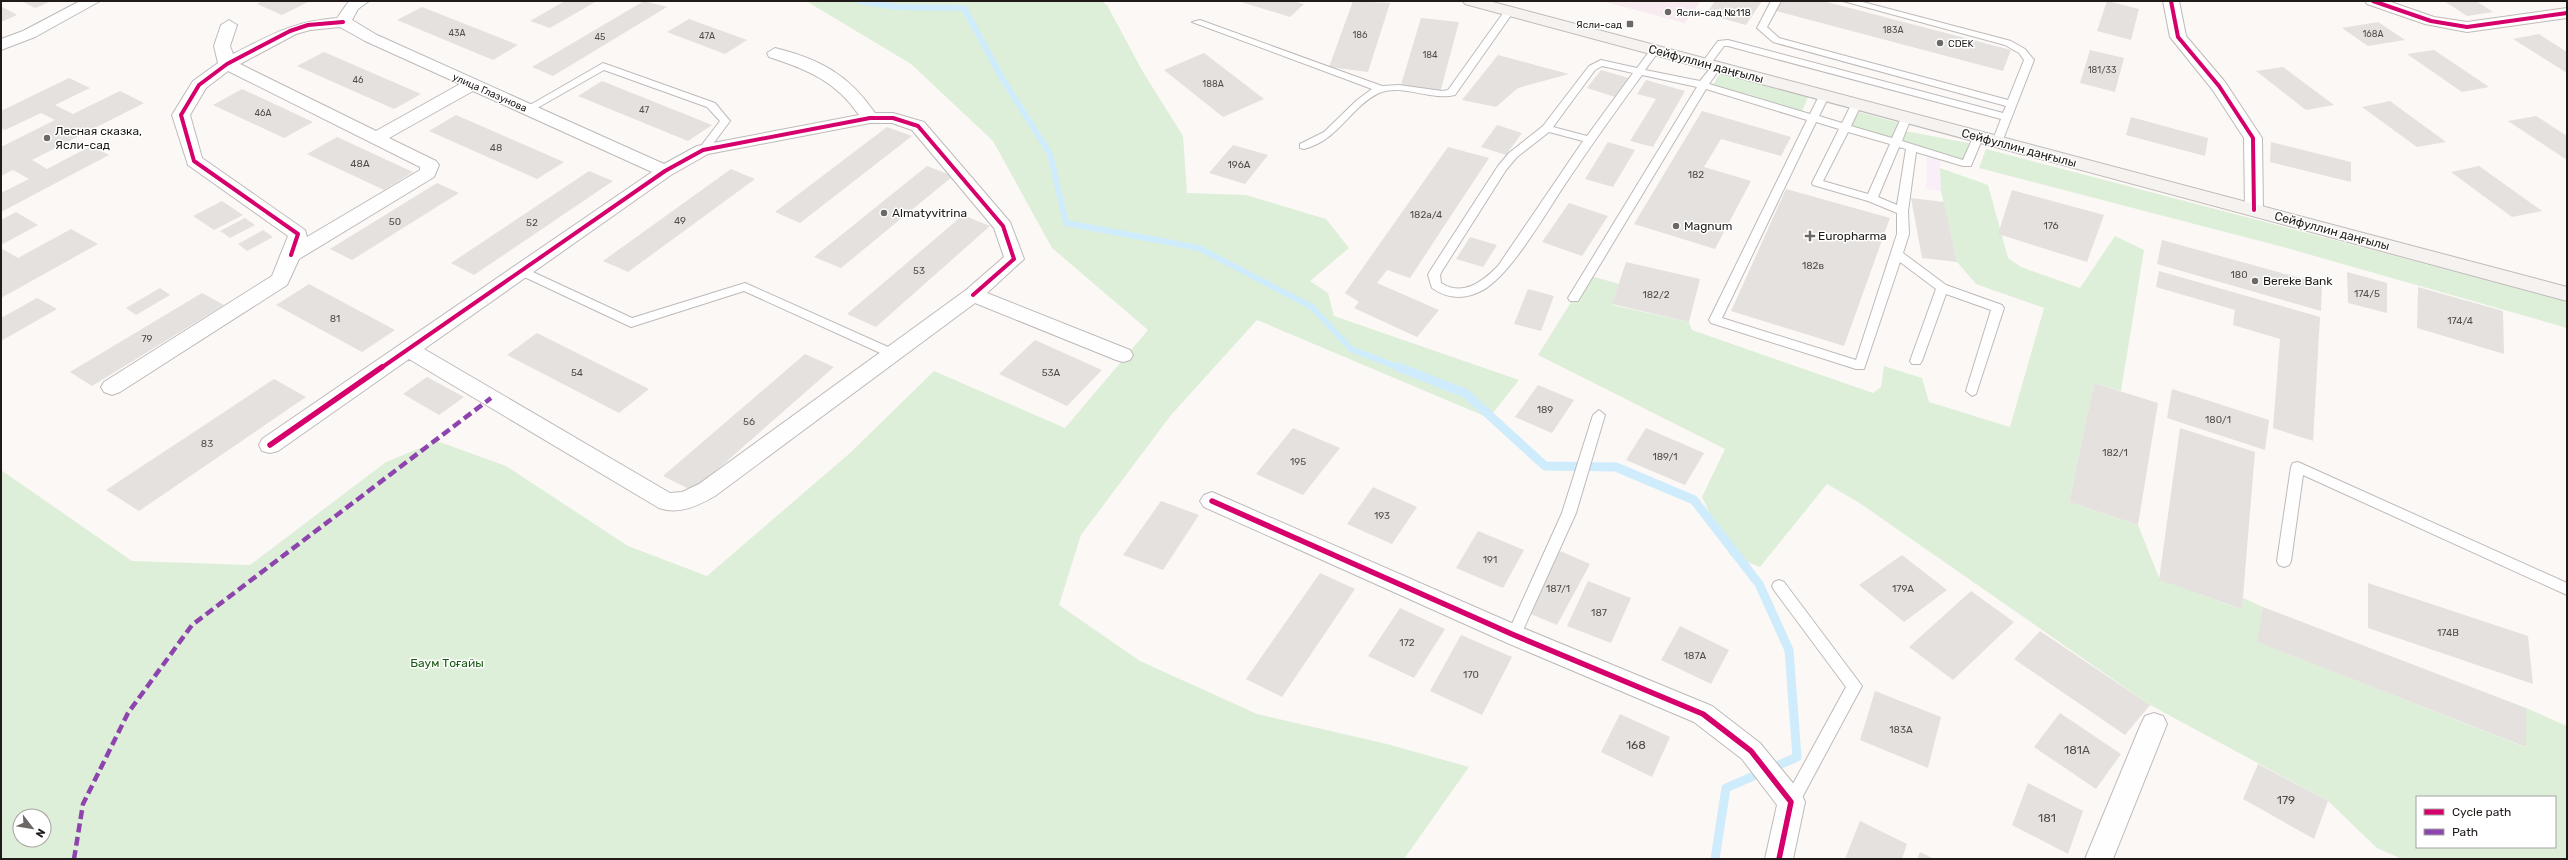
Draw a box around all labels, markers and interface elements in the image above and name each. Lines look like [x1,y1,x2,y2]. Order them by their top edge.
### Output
marker: Ясли-сад №118 [1663,7,1673,17]
place label: Ясли-сад №118 [1676,7,1751,19]
place label: Ясли-сад [1576,19,1622,31]
marker: Ясли-сад [1625,19,1635,29]
house number: 183А [1882,25,1904,35]
house number: 43А [448,28,466,38]
house number: 168А [2362,29,2384,39]
house number: 186 [1352,30,1368,40]
house number: 47А [699,31,715,41]
house number: 45 [595,32,605,42]
marker: CDEK [1935,38,1945,48]
place label: CDEK [1948,38,1974,50]
street label: Сейфуллин даңғылы [1647,42,1765,86]
house number: 184 [1422,50,1438,60]
house number: 181/33 [2088,65,2116,75]
street label: улица Глазунова [451,71,529,115]
house number: 46 [352,75,364,85]
house number: 188А [1202,79,1224,89]
house number: 47 [639,105,649,115]
house number: 46А [254,108,272,118]
place label: Лесная сказка, Ясли-сад [55,124,142,152]
street label: Сейфуллин даңғылы [1960,126,2078,170]
marker: Лесная сказка, Ясли-сад [42,133,52,143]
house number: 48 [490,142,502,154]
house number: 48А [350,158,370,170]
house number: 196А [1228,159,1251,171]
house number: 182 [1688,169,1704,181]
place label: Almatyvitrina [892,206,967,220]
marker: Almatyvitrina [879,208,889,218]
house number: 182а/4 [1410,209,1442,221]
street label: Сейфуллин даңғылы [2273,209,2391,253]
house number: 49 [674,215,686,227]
house number: 50 [389,216,401,228]
house number: 52 [526,217,538,229]
place label: Magnum [1684,219,1732,233]
house number: 176 [2043,220,2059,232]
marker: Magnum [1671,221,1681,231]
place label: Europharma [1818,229,1887,243]
marker: Europharma [1805,231,1815,241]
house number: 182в [1802,260,1824,272]
house number: 53 [913,265,925,277]
house number: 180 [2231,269,2248,281]
place label: Bereke Bank [2263,274,2333,288]
marker: Bereke Bank [2250,276,2260,286]
house number: 174/5 [2354,288,2380,300]
house number: 182/2 [1642,289,1670,301]
house number: 81 [330,313,340,325]
house number: 174/4 [2447,315,2473,327]
house number: 79 [141,333,153,345]
house number: 54 [571,367,583,379]
house number: 53А [1042,367,1061,379]
house number: 189 [1537,404,1553,416]
house number: 180/1 [2205,414,2231,426]
house number: 56 [743,416,755,428]
house number: 83 [201,438,213,450]
house number: 182/1 [2102,447,2128,459]
house number: 189/1 [1652,451,1678,463]
house number: 195 [1290,456,1306,468]
house number: 193 [1374,510,1390,522]
house number: 191 [1483,554,1497,566]
house number: 187/1 [1546,583,1570,595]
house number: 179А [1892,583,1914,595]
house number: 187 [1591,607,1607,619]
house number: 174В [2437,627,2459,639]
house number: 172 [1399,637,1415,649]
house number: 187А [1684,650,1707,662]
park label: Баум Тоғайы [410,656,484,670]
house number: 170 [1463,669,1479,681]
house number: 183А [1889,724,1913,736]
house number: 168 [1626,738,1646,752]
house number: 181А [2064,743,2090,757]
house number: 179 [2277,793,2295,807]
legend [2416,796,2556,848]
text: Cycle path [2452,805,2511,819]
north arrow [12,808,52,848]
house number: 181 [2038,811,2056,825]
text: Path [2452,825,2478,839]
text: N [32,826,48,840]

